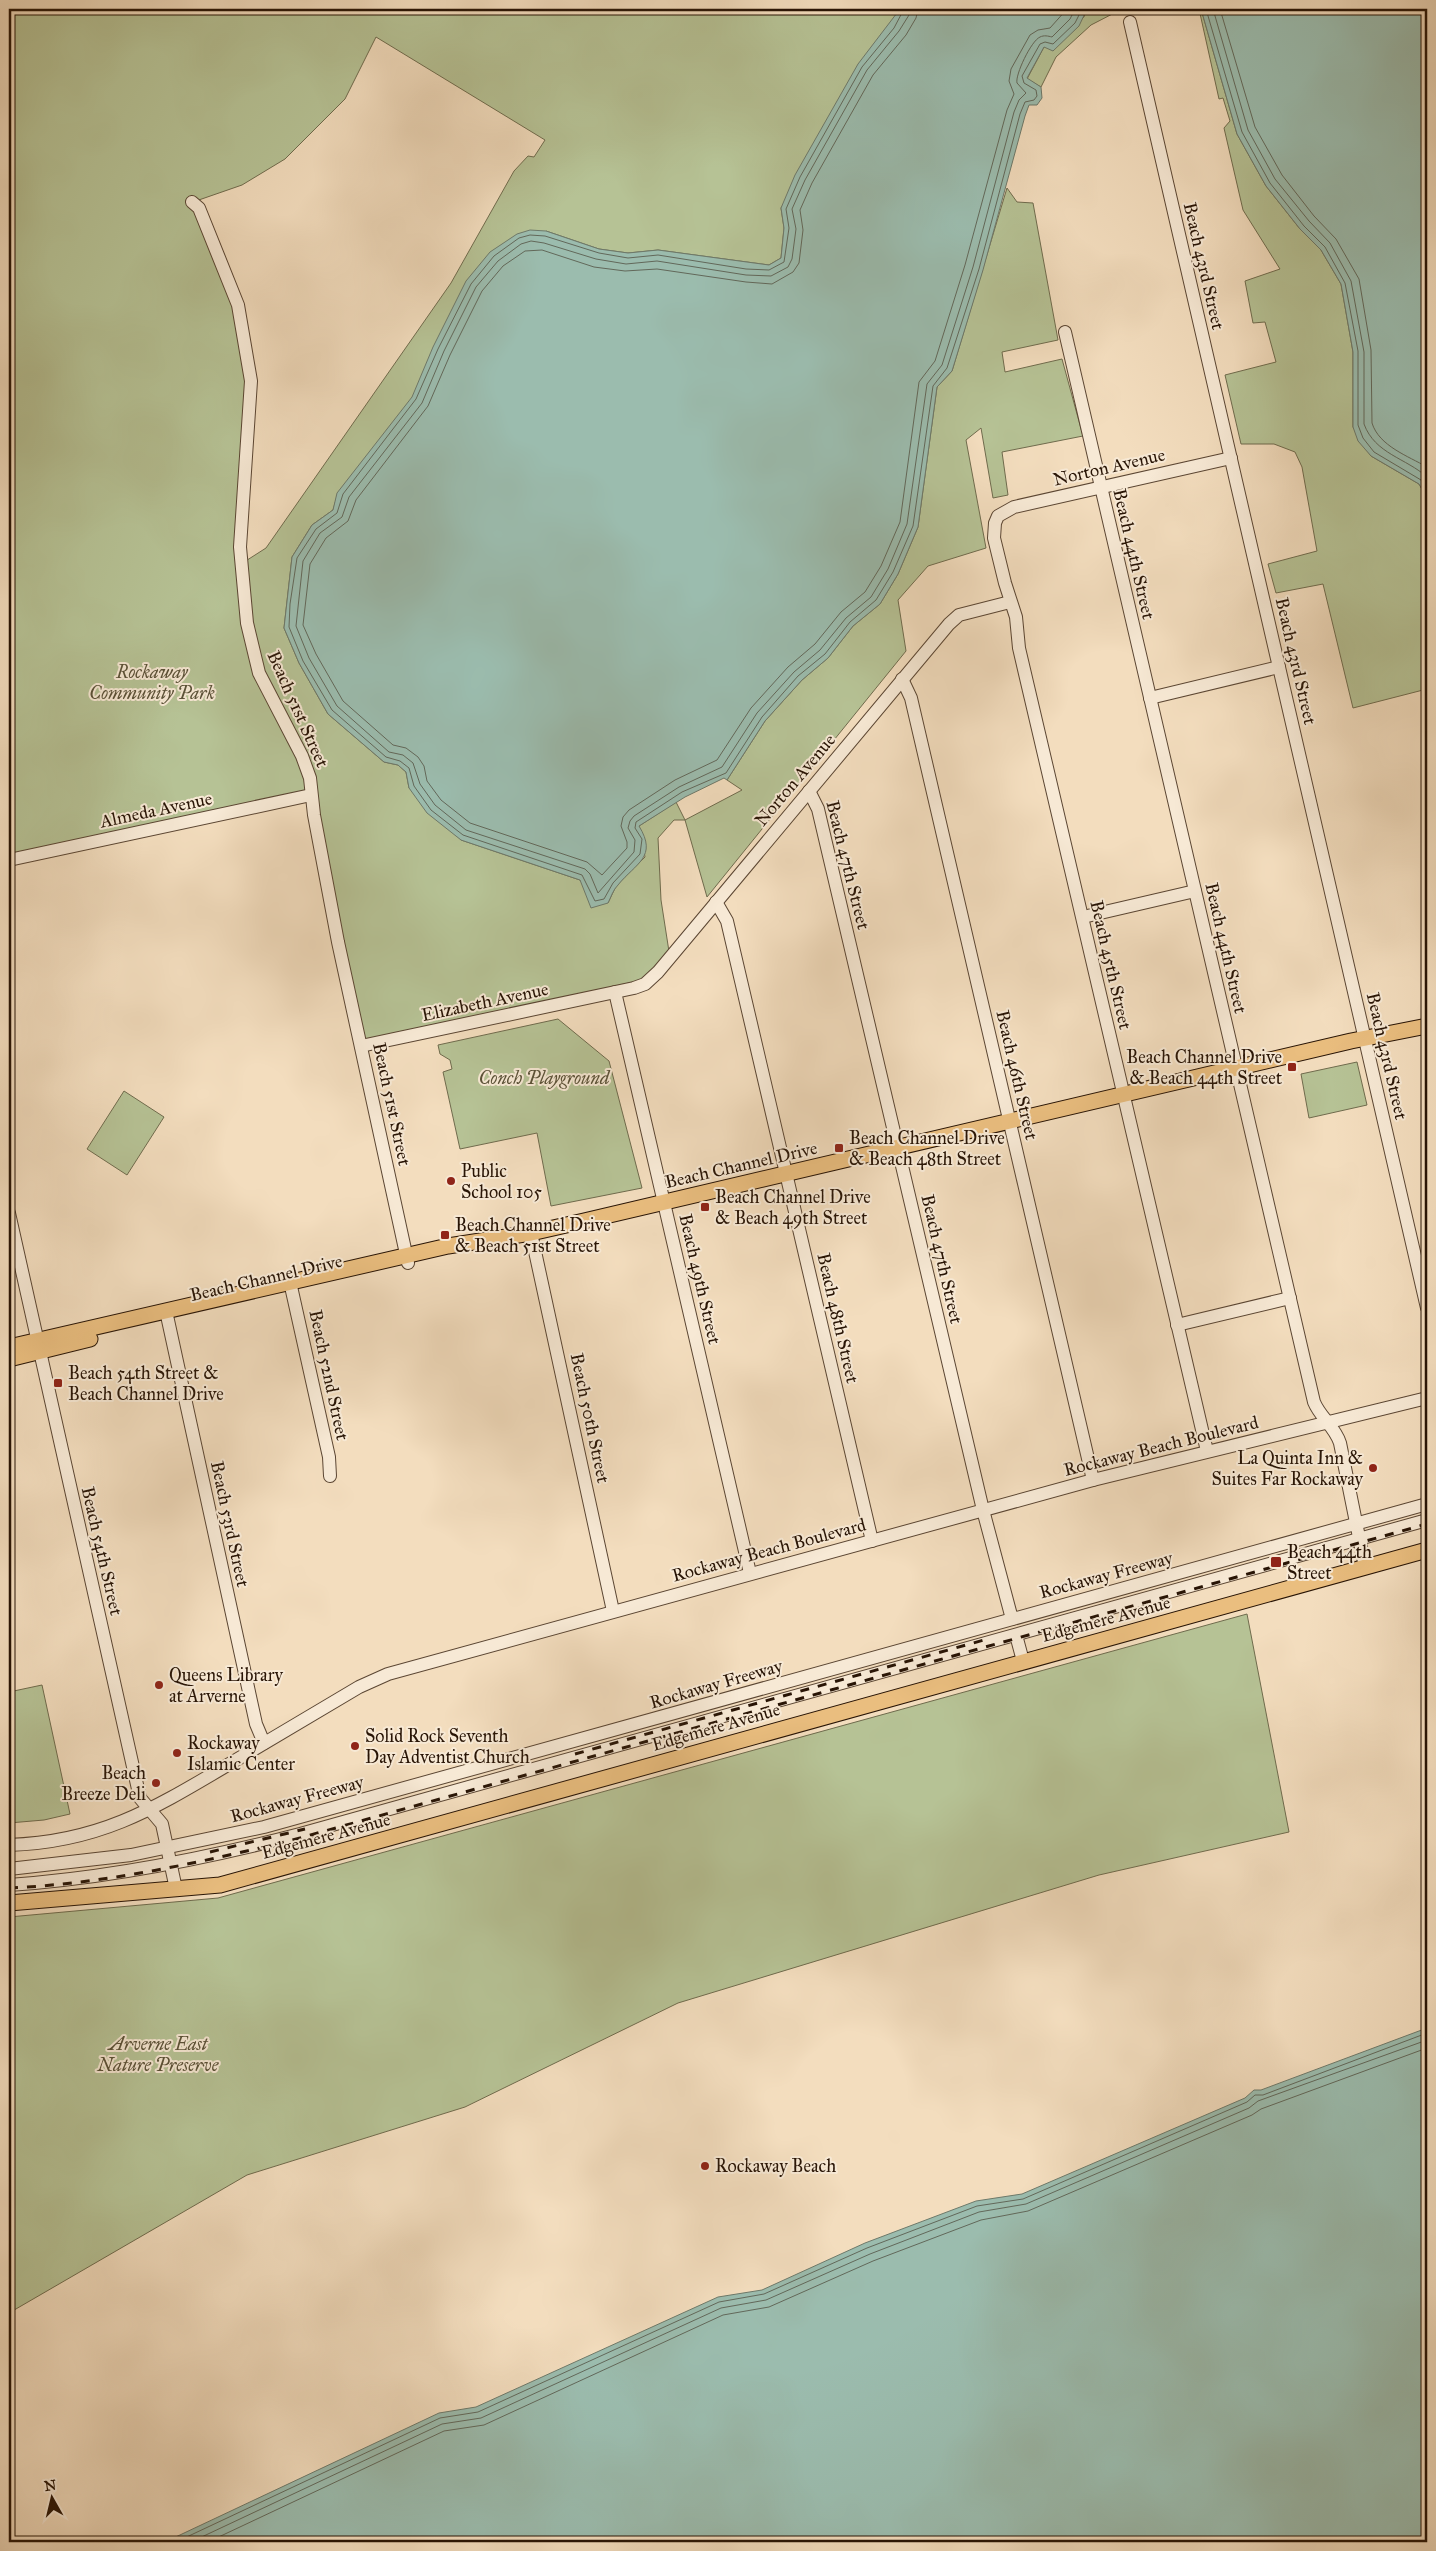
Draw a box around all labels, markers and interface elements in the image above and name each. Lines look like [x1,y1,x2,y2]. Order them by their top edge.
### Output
street label: Beach 43rd Street [1179,200,1229,332]
street label: Norton Avenue [1051,443,1167,491]
street label: Beach 44th Street [1108,486,1160,622]
street label: Beach 43rd Street [1271,595,1321,727]
street label: Beach 51st Street [262,647,334,771]
park label: Rockaway Community Park [89,661,215,704]
street label: Norton Avenue [750,729,840,831]
street label: Almeda Avenue [97,787,214,833]
street label: Beach 47th Street [821,798,875,932]
street label: Beach 44th Street [1200,880,1252,1016]
street label: Beach 45th Street [1085,898,1137,1032]
street label: Elizabeth Avenue [420,978,550,1026]
street label: Beach 43rd Street [1362,990,1412,1122]
street label: Beach 46th Street [991,1008,1043,1143]
street label: Beach 51st Street [368,1040,416,1168]
place label: Beach Channel Drive & Beach 44th Street [1126,1046,1283,1089]
marker: Beach Channel Drive & Beach 44th Street [1286,1061,1298,1073]
park label: Conch Playground [479,1067,611,1089]
place label: Beach Channel Drive & Beach 48th Street [849,1127,1005,1170]
street label: Beach Channel Drive [663,1137,819,1193]
marker: Beach Channel Drive & Beach 48th Street [833,1142,845,1154]
place label: Public School 105 [461,1160,542,1203]
marker: Public School 105 [445,1175,457,1187]
place label: Beach Channel Drive & Beach 49th Street [715,1186,871,1229]
street label: Beach 47th Street [916,1192,968,1327]
marker: Beach Channel Drive & Beach 49th Street [699,1201,711,1213]
street label: Beach 49th Street [674,1212,726,1347]
place label: Beach Channel Drive & Beach 51st Street [455,1214,611,1257]
marker: Beach Channel Drive & Beach 51st Street [439,1229,451,1241]
street label: Beach Channel Drive [188,1250,344,1306]
street label: Beach 48th Street [812,1251,864,1386]
street label: Beach 52nd Street [304,1308,354,1443]
street label: Beach 50th Street [565,1351,615,1486]
place label: Beach 54th Street & Beach Channel Drive [68,1362,224,1405]
marker: Beach 54th Street & Beach Channel Drive [52,1377,64,1389]
street label: Rockaway Beach Boulevard [1061,1411,1261,1481]
place label: La Quinta Inn & Suites Far Rockaway [1212,1447,1364,1490]
street label: Beach 53rd Street [206,1459,254,1590]
marker: La Quinta Inn & Suites Far Rockaway [1367,1462,1379,1474]
street label: Beach 54th Street [77,1485,128,1618]
street label: Rockaway Beach Boulevard [670,1514,868,1586]
place label: Beach 44th Street [1287,1541,1372,1584]
street label: Rockaway Freeway [1037,1546,1176,1603]
marker: Beach 44th Street [1269,1555,1283,1569]
street label: Edgemere Avenue [1039,1591,1173,1648]
street label: Rockaway Freeway [647,1654,785,1713]
place label: Queens Library at Arverne [169,1664,283,1707]
marker: Queens Library at Arverne [153,1679,165,1691]
street label: Edgemere Avenue [649,1698,783,1757]
place label: Solid Rock Seventh Day Adventist Church [365,1725,530,1768]
place label: Rockaway Islamic Center [187,1732,295,1775]
marker: Solid Rock Seventh Day Adventist Church [349,1740,361,1752]
marker: Rockaway Islamic Center [171,1747,183,1759]
place label: Beach Breeze Deli [61,1762,146,1805]
street label: Rockaway Freeway [228,1770,367,1827]
marker: Beach Breeze Deli [150,1777,162,1789]
street label: Edgemere Avenue [259,1808,393,1865]
park label: Arverne East Nature Preserve [97,2033,220,2076]
place label: Rockaway Beach [715,2155,836,2177]
marker: Rockaway Beach [699,2160,711,2172]
north arrow [28,2474,78,2524]
text: N [43,2476,57,2495]

